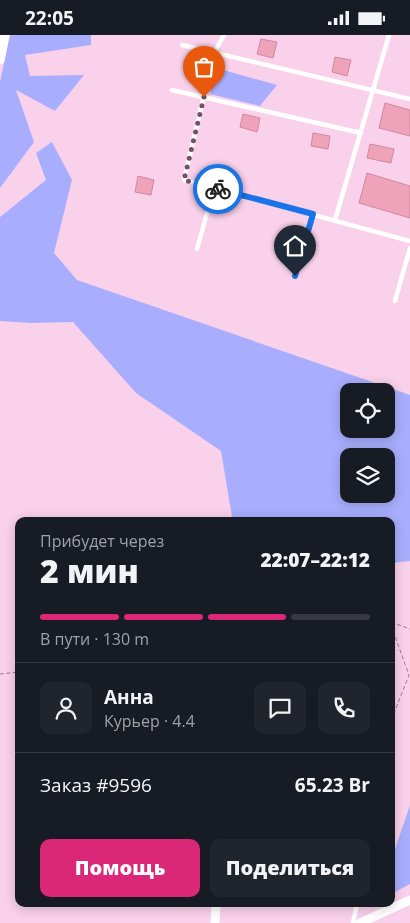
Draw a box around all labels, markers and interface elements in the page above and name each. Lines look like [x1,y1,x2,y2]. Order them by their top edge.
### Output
text: 22:05 [25,5,74,31]
pin [183,46,225,97]
icon: bag [190,53,218,81]
courier [193,164,243,214]
icon: bike [204,175,232,203]
pin [274,225,316,276]
icon: home [281,232,309,260]
map controls [340,383,395,503]
button: locate [340,383,395,438]
button: layers [340,448,395,503]
text: Прибудет через [40,530,164,552]
text: 22:07–22:12 [260,547,370,573]
text: 2 мин [40,549,139,592]
text: В пути · 130 m [40,628,149,650]
button: person [40,682,92,734]
button: chat [254,682,306,734]
button: phone [318,682,370,734]
text: Анна [104,684,154,710]
text: Курьер · 4.4 [104,710,195,732]
text: Заказ #9596 [40,772,152,798]
text: 65.23 Br [295,772,370,798]
button: Помощь [40,839,200,897]
button: Поделиться [210,839,370,897]

